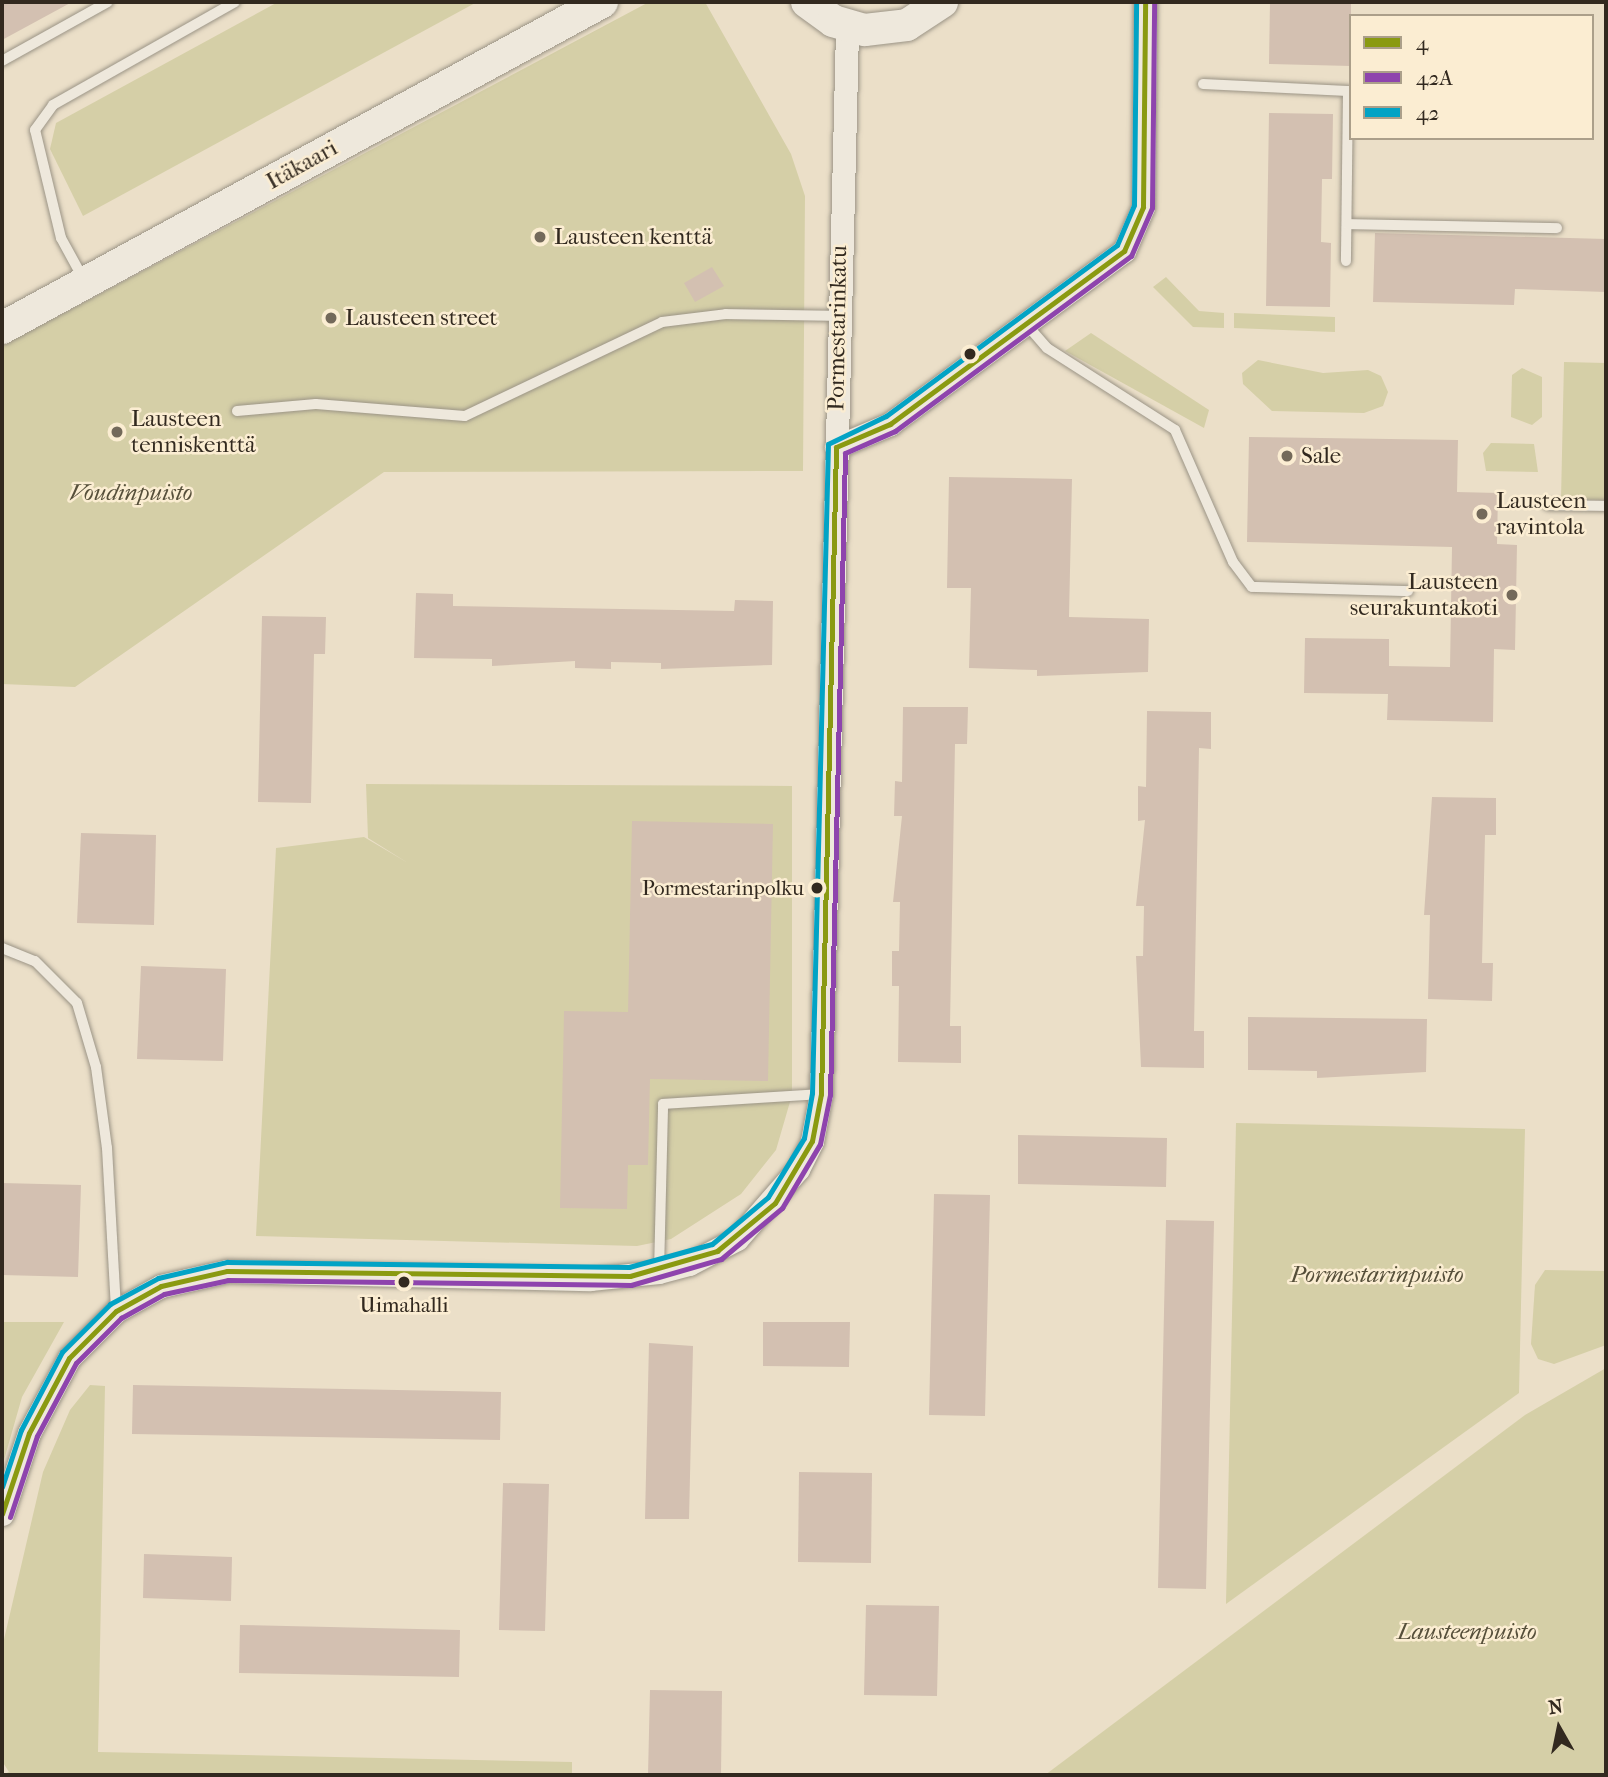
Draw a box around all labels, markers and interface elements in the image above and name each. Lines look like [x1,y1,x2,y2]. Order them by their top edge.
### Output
legend [1349,14,1594,140]
text: 4 [1416,31,1428,55]
text: 42A [1416,66,1453,90]
text: 42 [1416,101,1439,125]
street label: Itäkaari [262,134,342,196]
place label: Lausteen kenttä [554,223,712,251]
marker: Lausteen kenttä [532,229,548,245]
street label: Pormestarinkatu [823,245,853,411]
place label: Lausteen street [345,304,498,332]
marker: Lausteen street [323,310,339,326]
unlabelled marker [963,347,977,361]
place label: Lausteen tenniskenttä [131,405,256,459]
marker: Lausteen tenniskenttä [109,424,125,440]
place label: Sale [1301,442,1341,470]
marker: Sale [1279,448,1295,464]
park label: Voudinpuisto [70,479,192,507]
place label: Lausteen ravintola [1496,487,1586,541]
marker: Lausteen ravintola [1474,506,1490,522]
place label: Lausteen seurakuntakoti [1350,568,1498,622]
marker: Lausteen seurakuntakoti [1504,587,1520,603]
place label: Pormestarinpolku [642,875,804,901]
marker: Pormestarinpolku [810,881,824,895]
park label: Pormestarinpuisto [1290,1261,1464,1289]
marker: Uimahalli [397,1275,411,1289]
place label: Uimahalli [359,1292,449,1318]
park label: Lausteenpuisto [1397,1618,1537,1646]
north arrow [1524,1693,1594,1763]
text: N [1547,1695,1565,1719]

